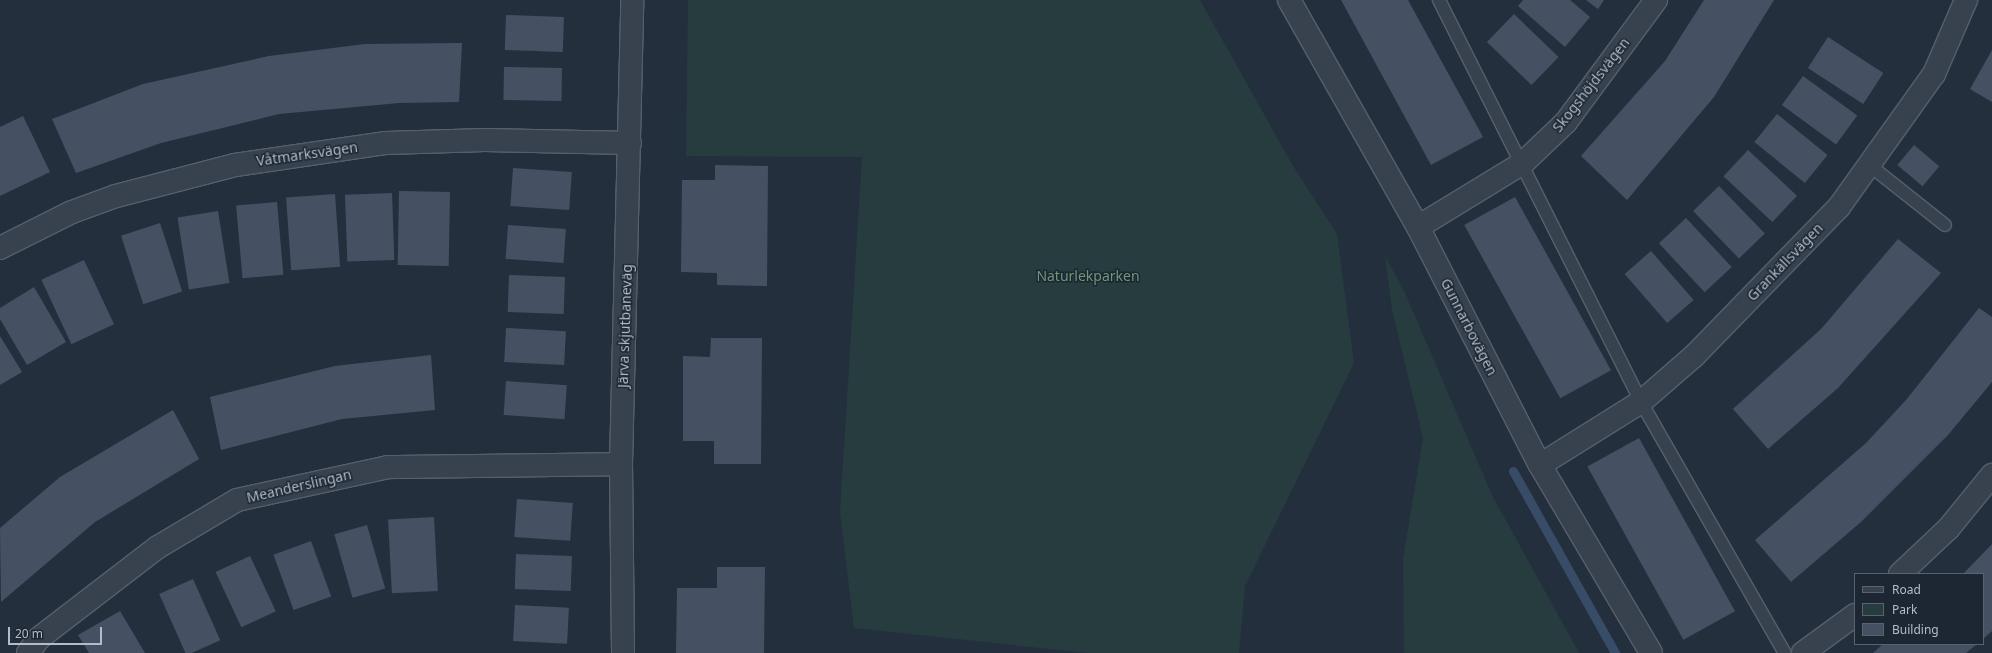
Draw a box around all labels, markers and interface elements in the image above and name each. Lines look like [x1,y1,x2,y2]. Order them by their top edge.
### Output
street label: Skogshöjdsvägen [1549,34,1633,136]
street label: Våtmarksvägen [255,139,359,169]
street label: Grankällsvägen [1744,220,1826,304]
street label: Järva skjutbaneväg [614,264,636,388]
park label: Naturlekparken [1036,268,1140,284]
street label: Gunnarbovägen [1437,276,1501,378]
street label: Meanderslingan [245,466,353,506]
legend [1854,573,1984,645]
text: Road [1892,581,1921,598]
text: Park [1892,601,1917,618]
scale bar [10,619,104,645]
text: Building [1892,621,1939,638]
text: 20 m [15,625,43,642]

